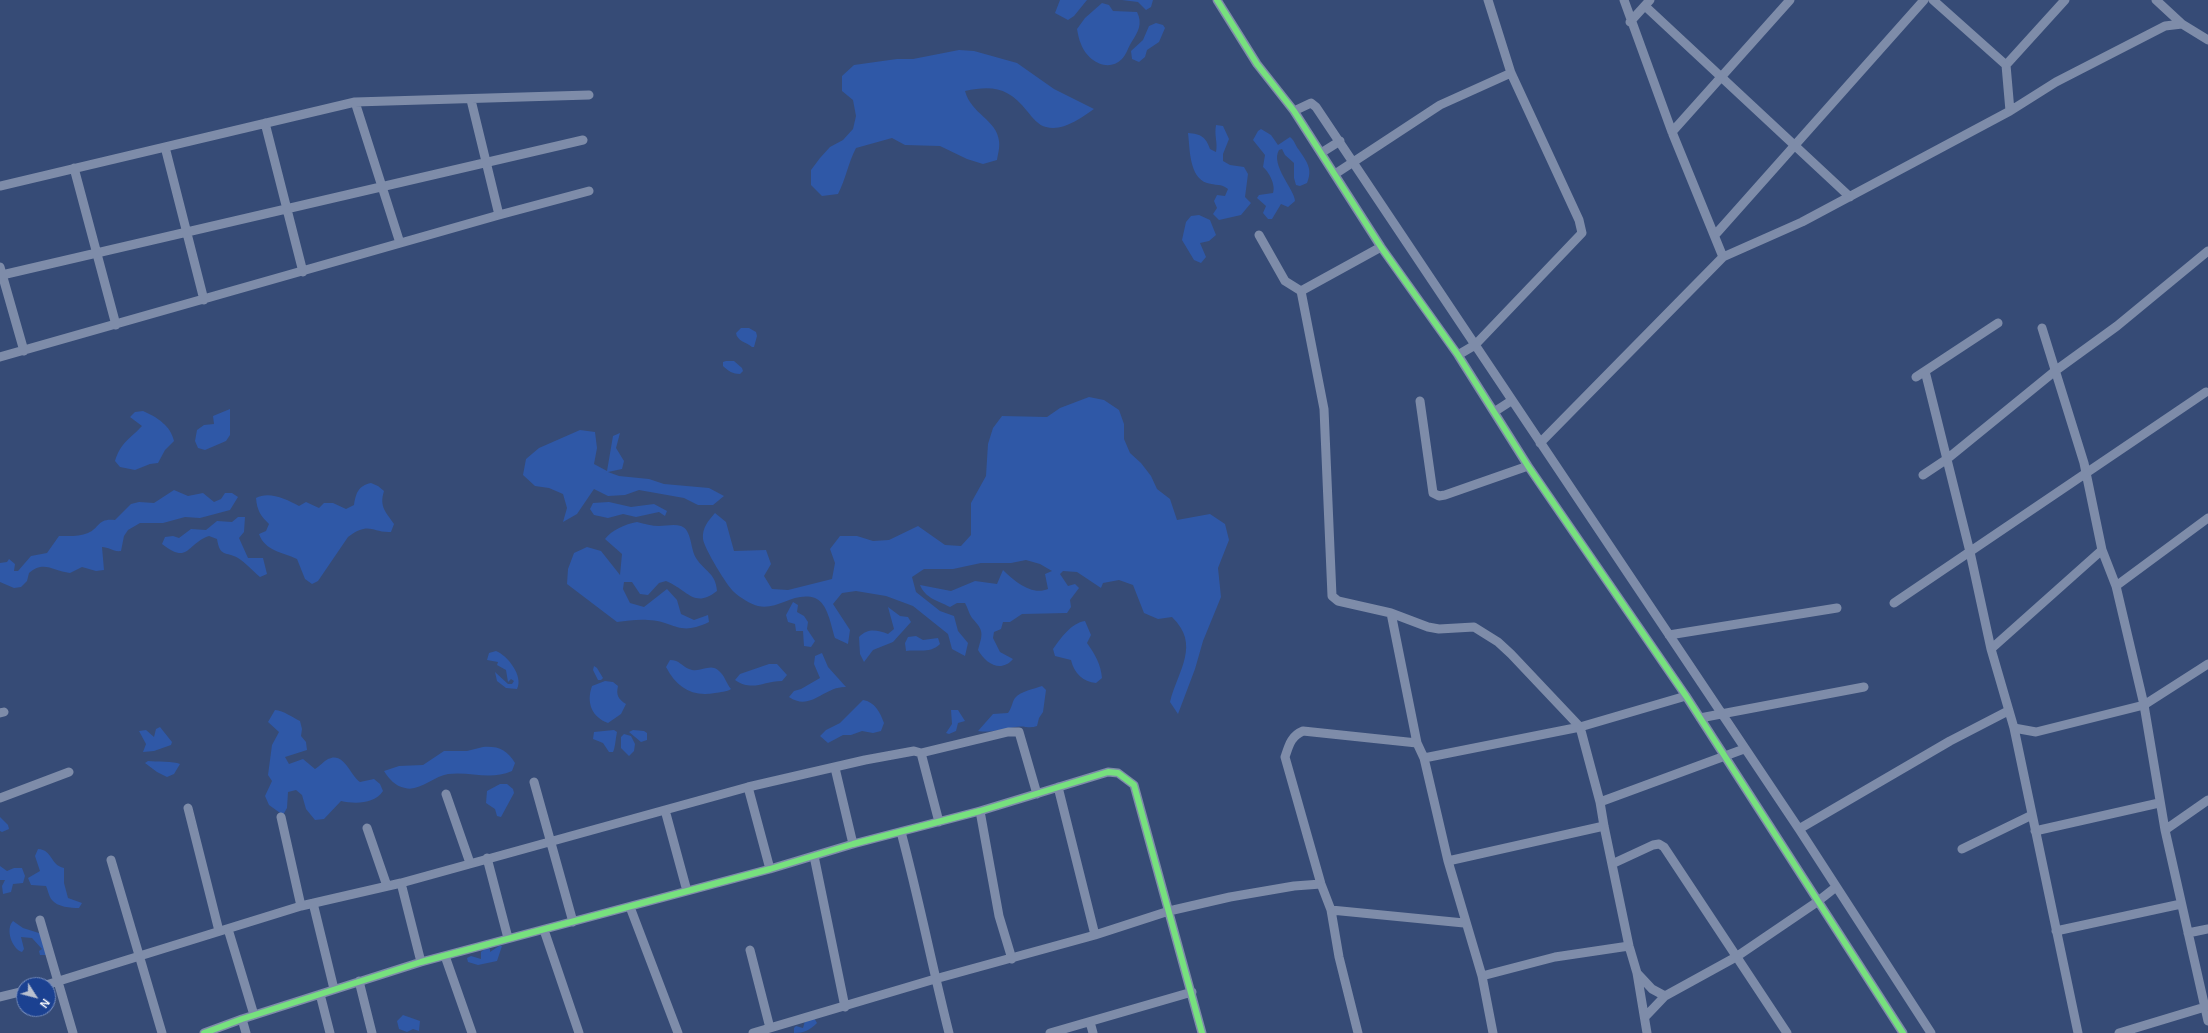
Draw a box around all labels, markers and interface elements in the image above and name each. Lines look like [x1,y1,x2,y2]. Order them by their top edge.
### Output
north arrow [16,977,56,1017]
text: N [38,997,52,1010]

